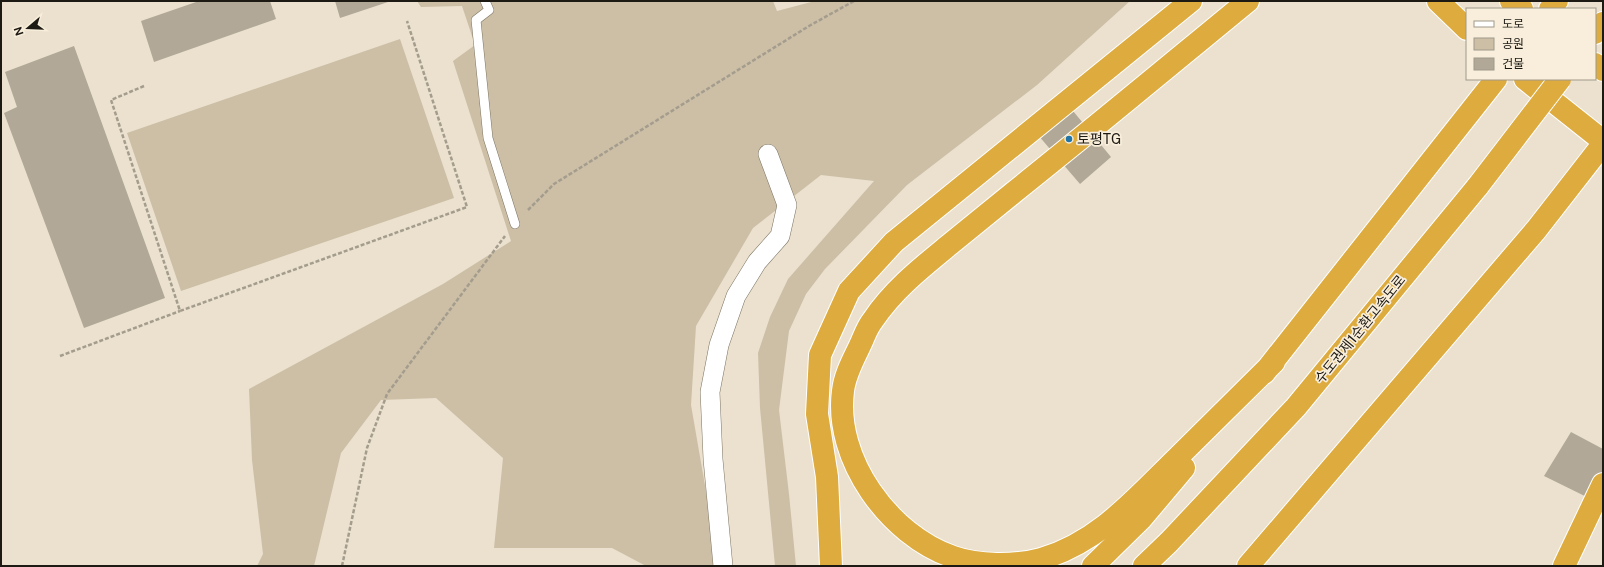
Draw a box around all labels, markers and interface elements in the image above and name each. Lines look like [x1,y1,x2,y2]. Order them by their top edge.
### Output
north arrow [8,8,48,48]
legend [1466,8,1596,80]
text: 도로 [1502,17,1524,31]
text: N [11,25,26,37]
text: 공원 [1502,37,1524,51]
text: 건물 [1502,57,1524,71]
place label: 토평TG [1077,131,1121,147]
marker: 토평TG [1064,134,1074,144]
street label: 수도권제1순환고속도로 [1311,272,1409,386]

